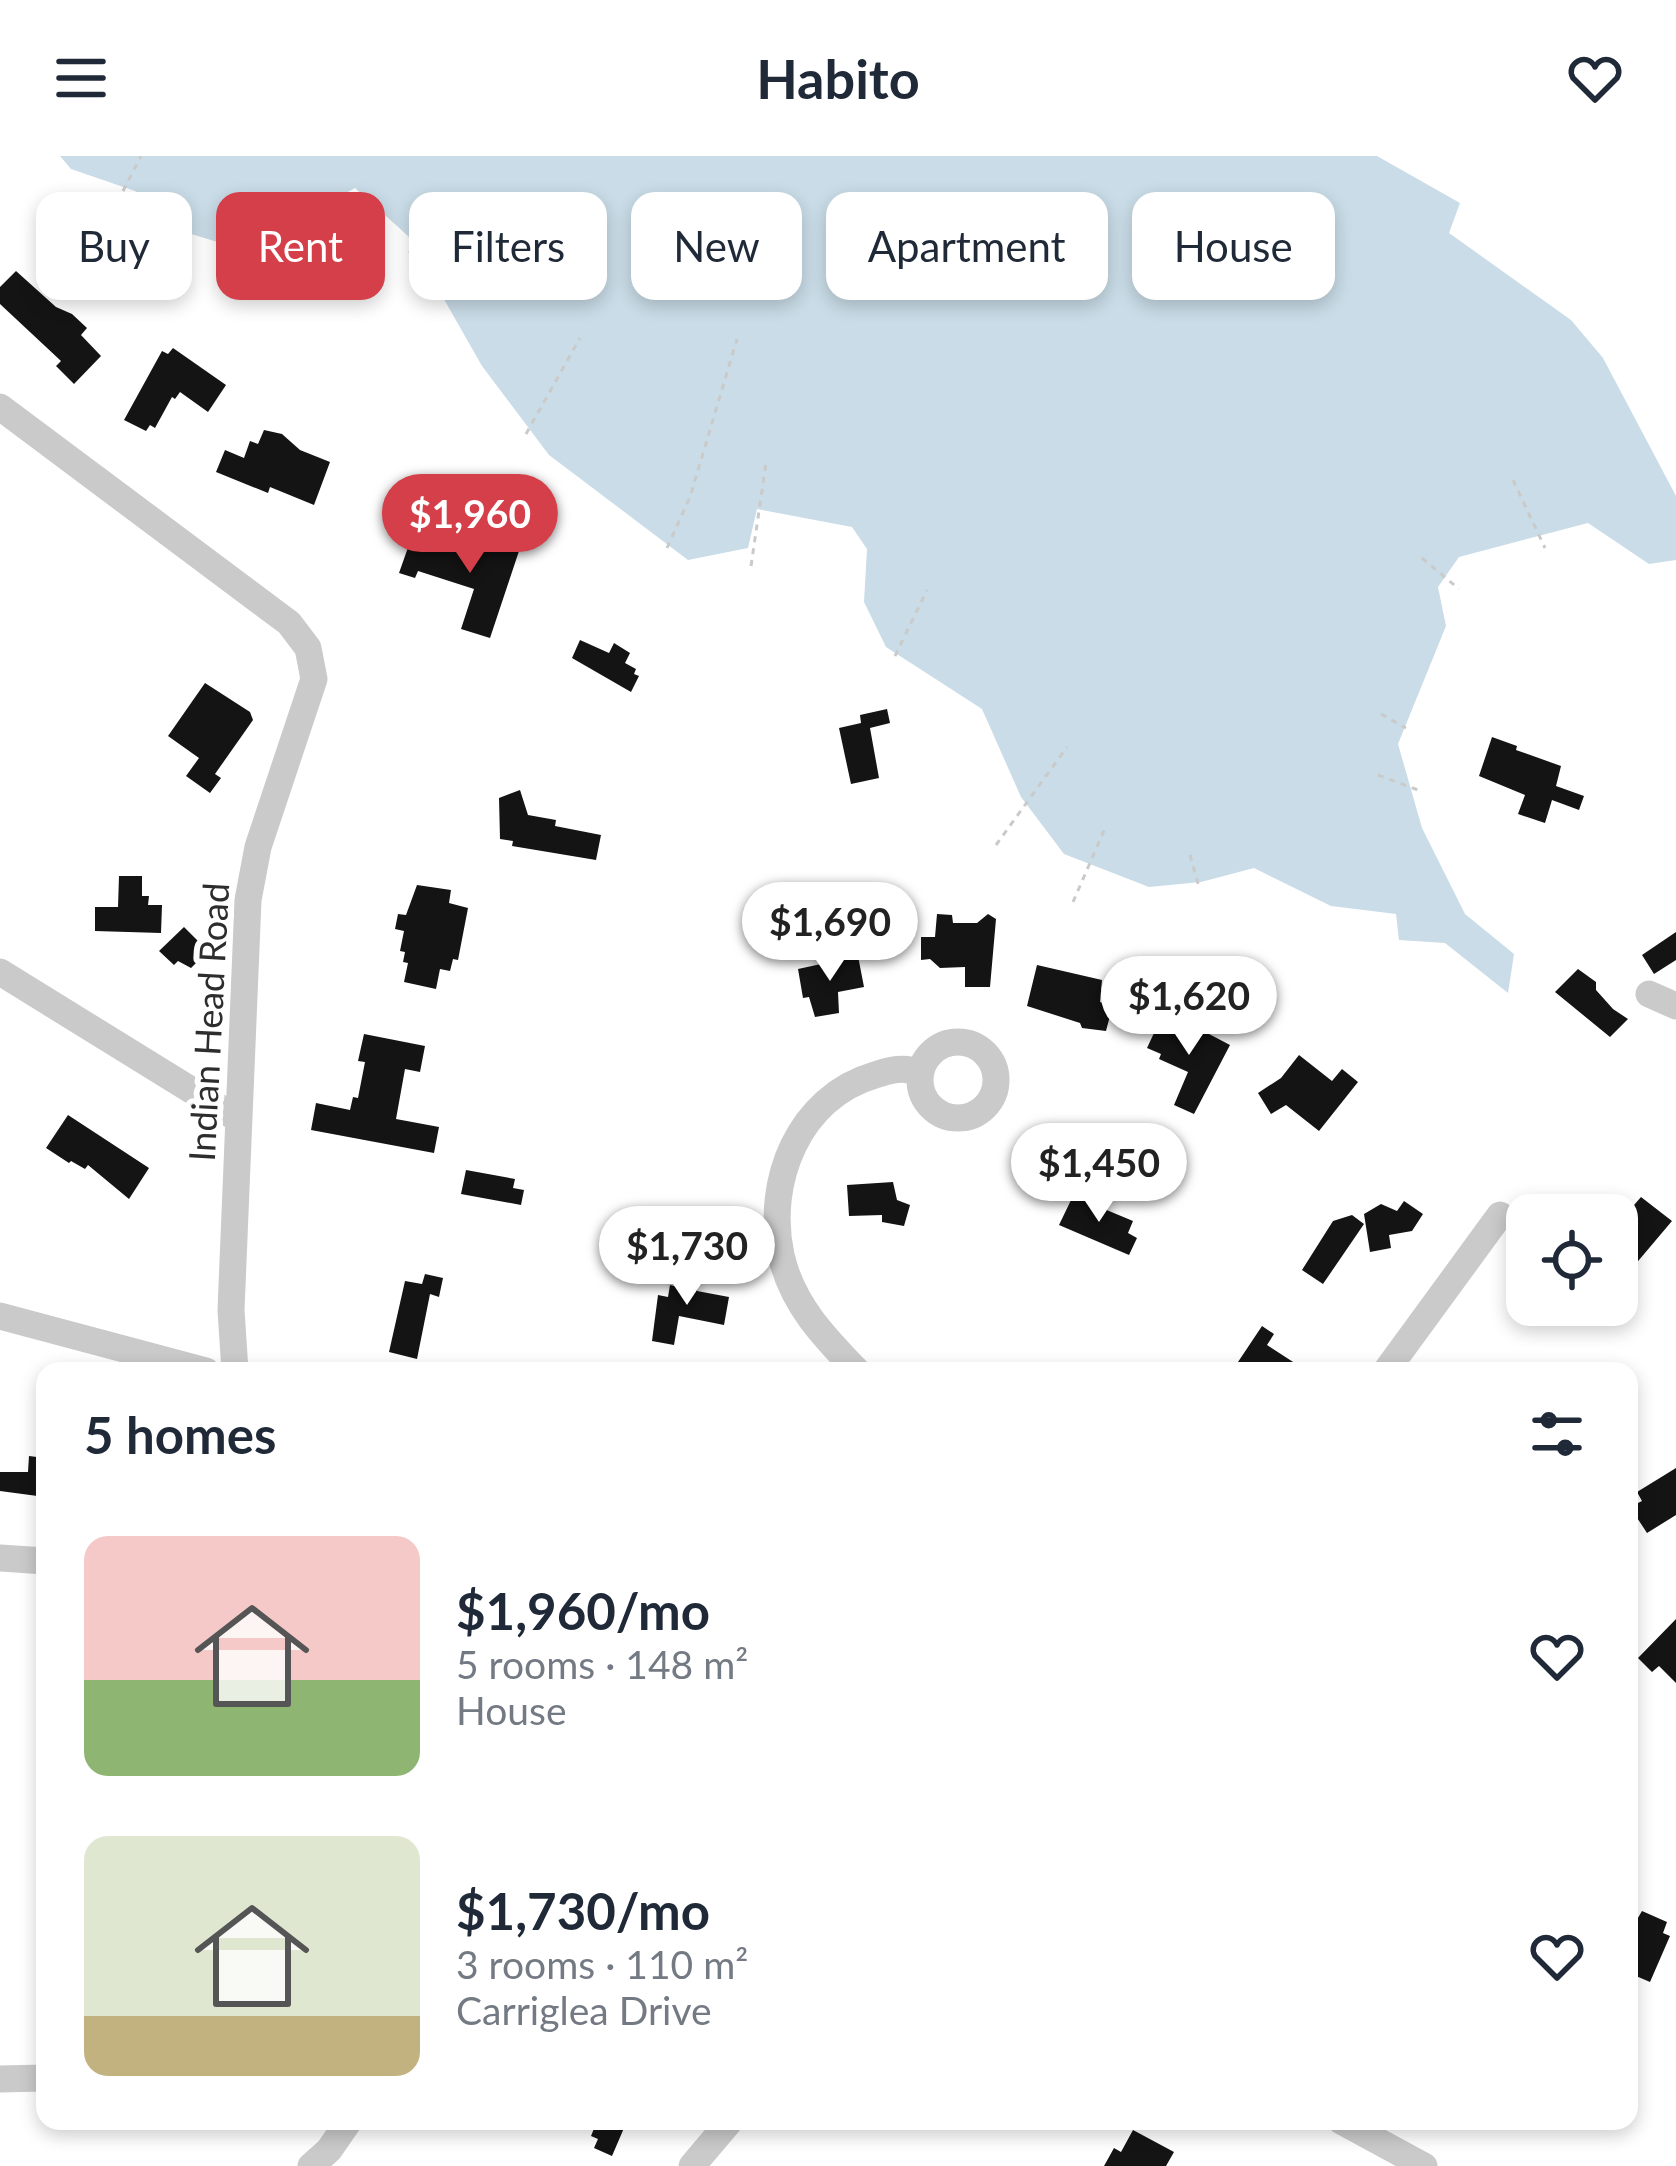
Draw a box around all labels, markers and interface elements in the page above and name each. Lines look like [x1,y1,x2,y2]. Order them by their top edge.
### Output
icon: menu [48,45,114,111]
icon: heart [1562,45,1628,111]
text: Habito [756,46,920,111]
chip: Buy [36,192,192,300]
chip: Rent [216,192,385,300]
chip: Filters [409,192,607,300]
chip: New [631,192,802,300]
chip: Apartment [826,192,1108,300]
chip: House [1132,192,1335,300]
pin: $1,960 [372,474,568,576]
text: $1,960 [409,490,531,536]
street label: Indian Head Road [179,882,237,1162]
pin: $1,690 [732,882,928,984]
text: $1,690 [769,898,891,944]
pin: $1,620 [1091,956,1287,1058]
text: $1,620 [1128,972,1250,1018]
pin: $1,450 [1001,1123,1197,1225]
text: $1,450 [1038,1139,1160,1185]
map controls [1506,1194,1638,1326]
button: locate [1506,1194,1638,1326]
pin: $1,730 [589,1206,785,1308]
text: $1,730 [626,1222,748,1268]
icon: filters [1524,1401,1590,1467]
text: 5 homes [84,1404,276,1465]
text: $1,960/mo [456,1580,710,1641]
icon: home [180,1584,324,1728]
icon: heart [1524,1623,1590,1689]
text: 5 rooms · 148 m² [456,1641,748,1687]
text: House [456,1687,567,1733]
text: $1,730/mo [456,1880,710,1941]
icon: home [180,1884,324,2028]
icon: heart [1524,1923,1590,1989]
text: 3 rooms · 110 m² [456,1941,748,1987]
text: Carriglea Drive [456,1987,712,2033]

